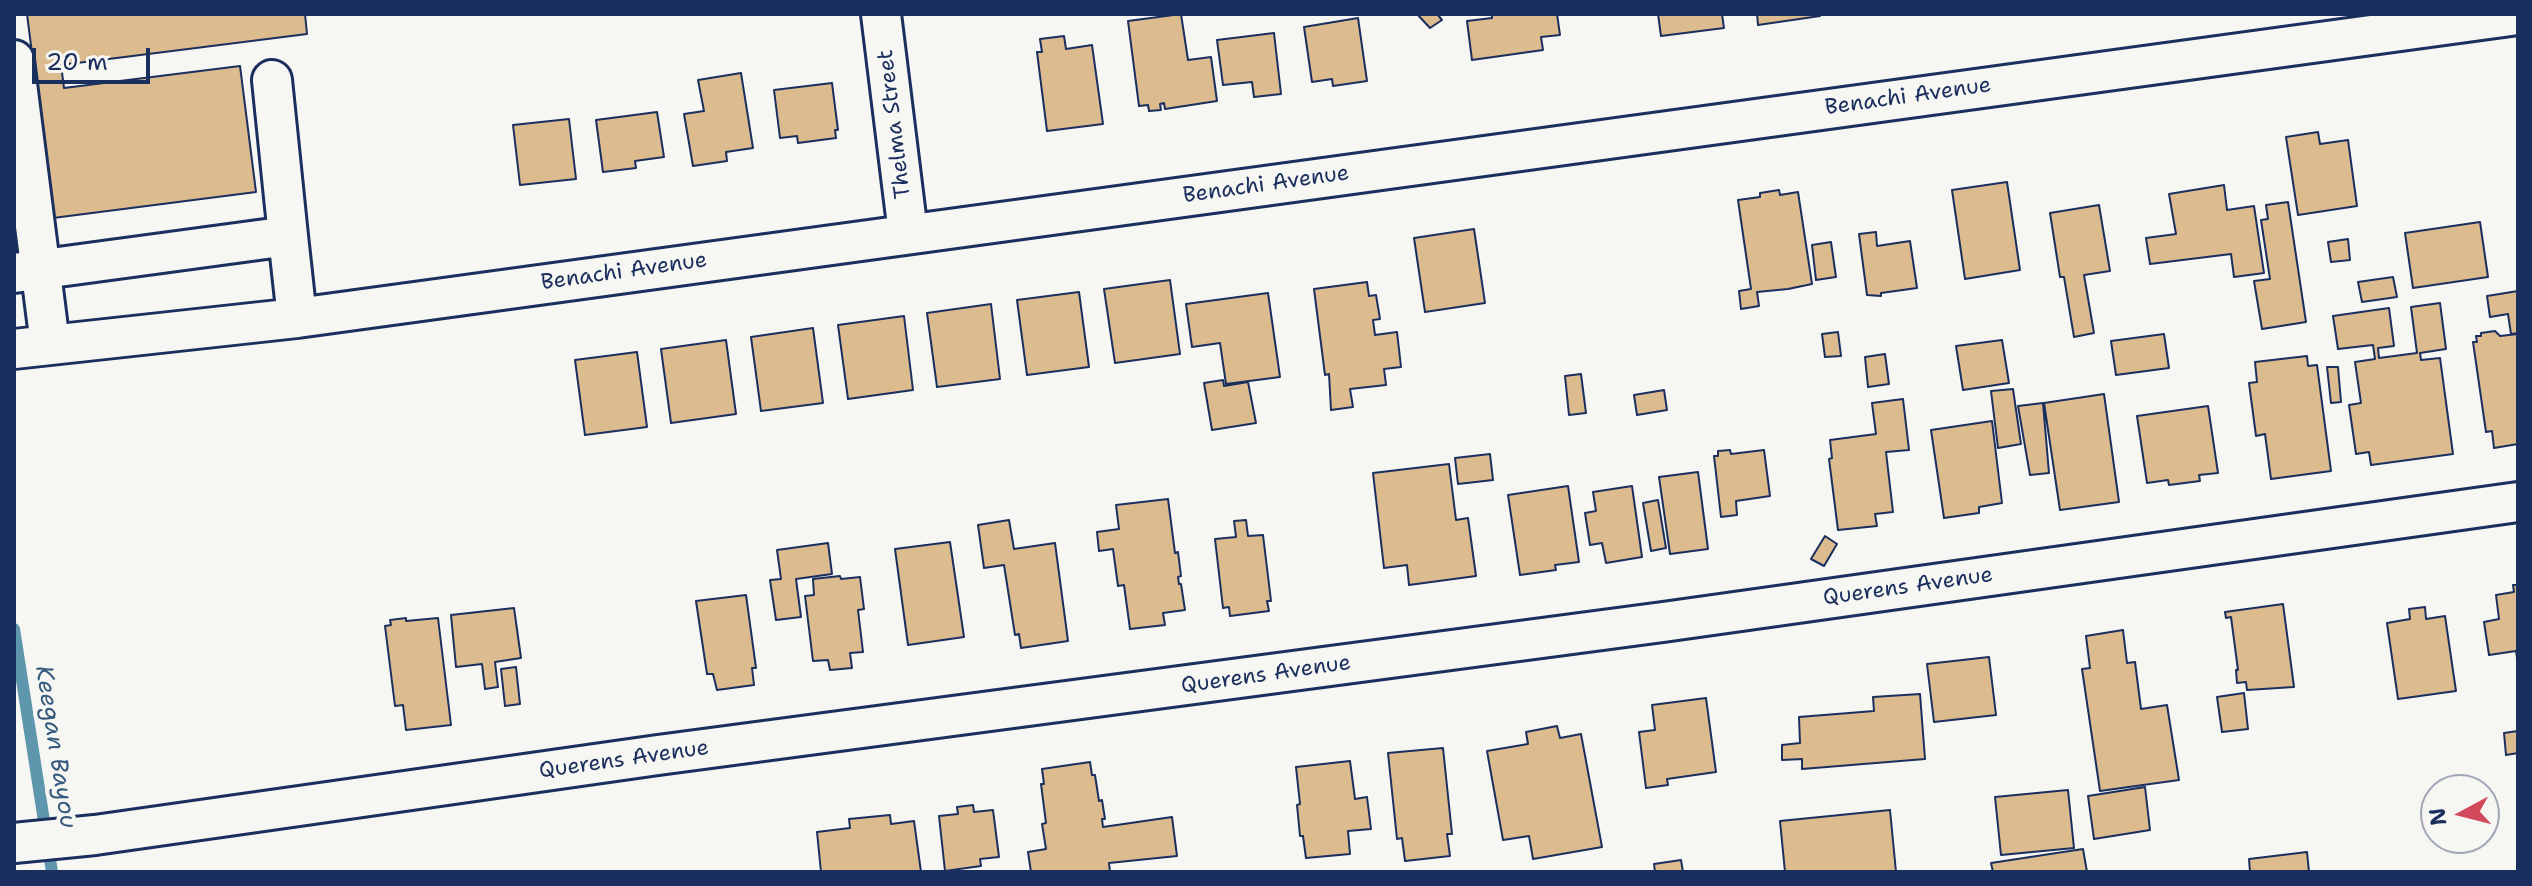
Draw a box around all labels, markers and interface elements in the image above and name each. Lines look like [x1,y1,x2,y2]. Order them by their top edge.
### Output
scale bar [36,32,154,82]
text: 20 m [46,46,108,78]
street label: Thelma Street [873,48,917,200]
street label: Benachi Avenue [1823,72,1993,122]
street label: Benachi Avenue [1181,160,1351,210]
street label: Benachi Avenue [539,247,709,297]
street label: Querens Avenue [1821,562,1995,612]
street label: Querens Avenue [1179,650,1353,700]
water label: Keegan Bayou [28,663,82,831]
street label: Querens Avenue [537,735,711,785]
north arrow [2420,774,2500,854]
text: N [2422,806,2453,827]

